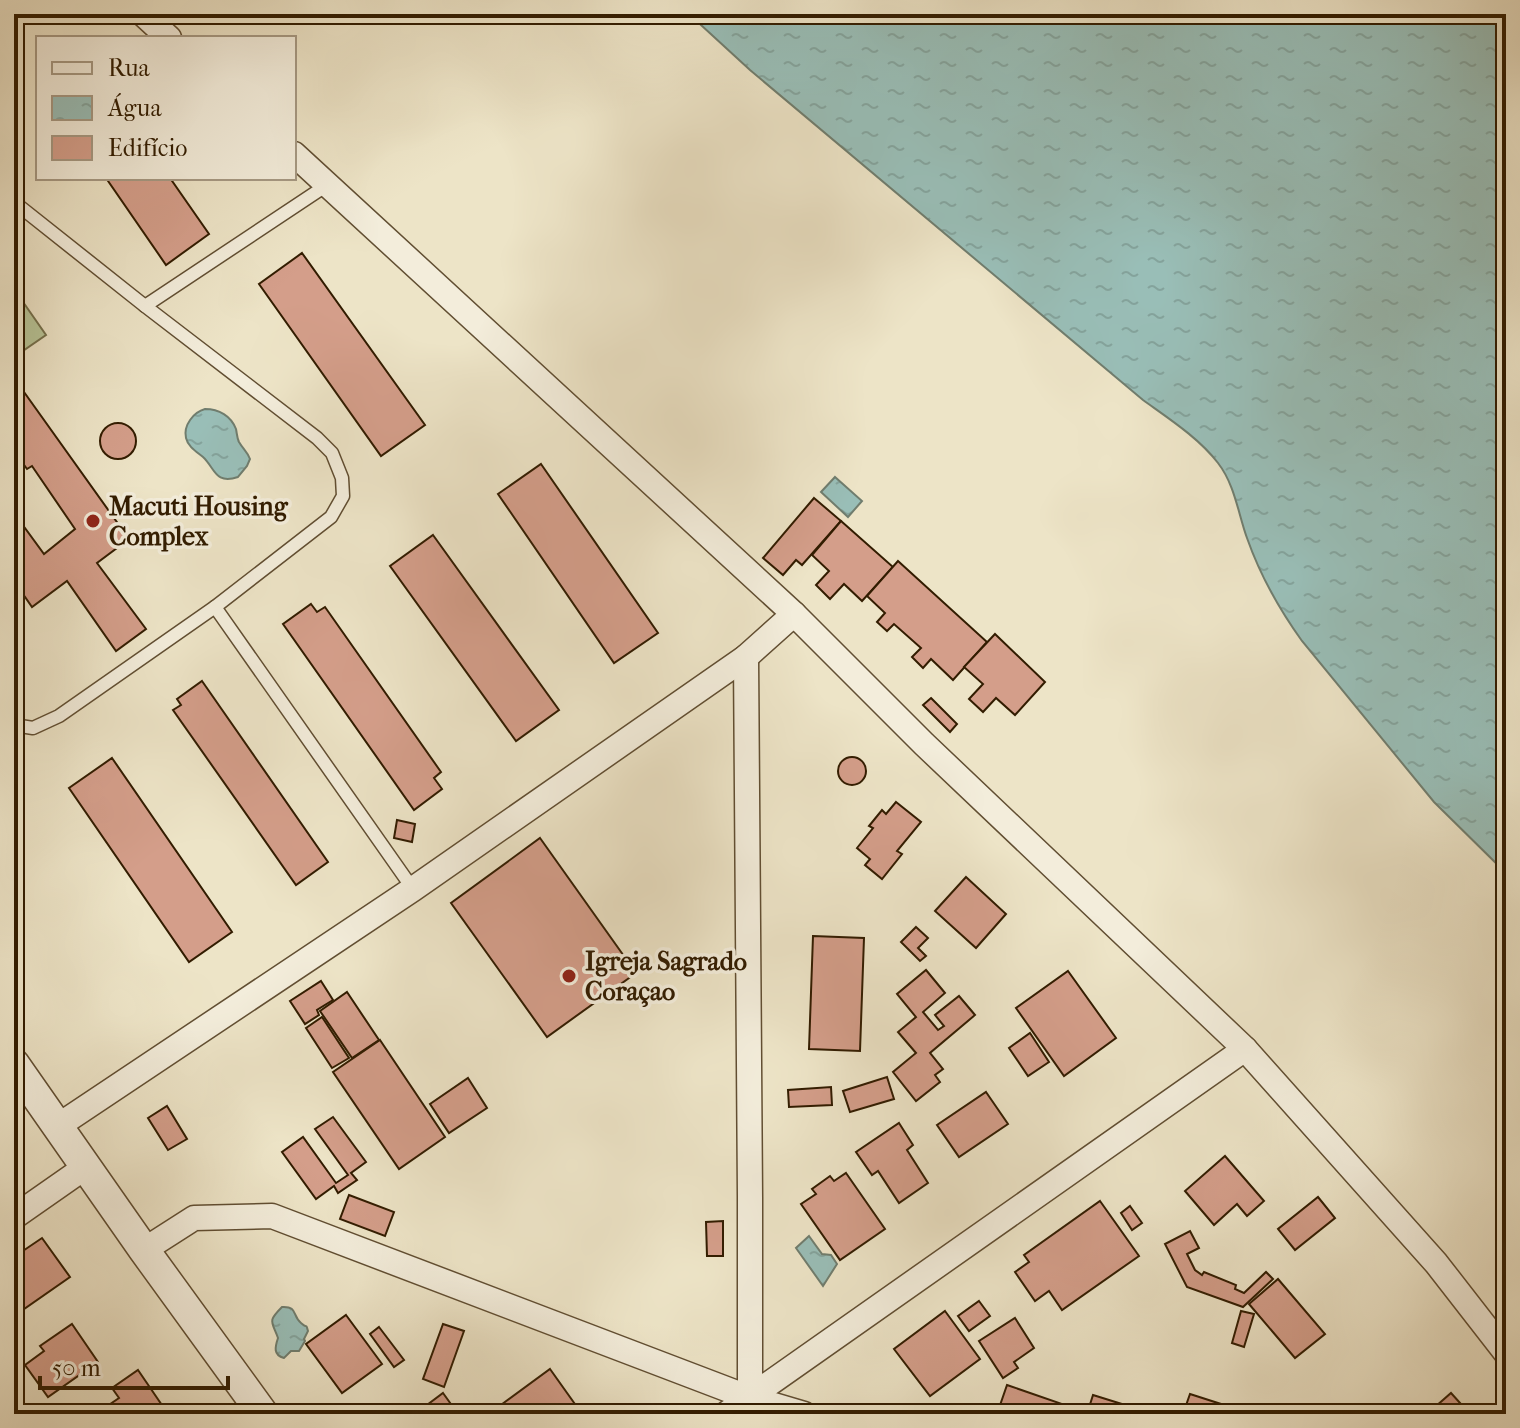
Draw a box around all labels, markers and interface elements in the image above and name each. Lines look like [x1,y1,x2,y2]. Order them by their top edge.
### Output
legend [36,36,296,180]
text: Rua [108,54,151,82]
text: Água [107,93,162,122]
text: Edifício [108,134,187,162]
place label: Macuti Housing Complex [109,491,289,552]
marker: Macuti Housing Complex [84,512,102,530]
place label: Igreja Sagrado Coraçao [585,946,747,1008]
marker: Igreja Sagrado Coraçao [560,967,578,985]
scale bar [40,1340,228,1390]
text: 50 m [52,1354,101,1382]

